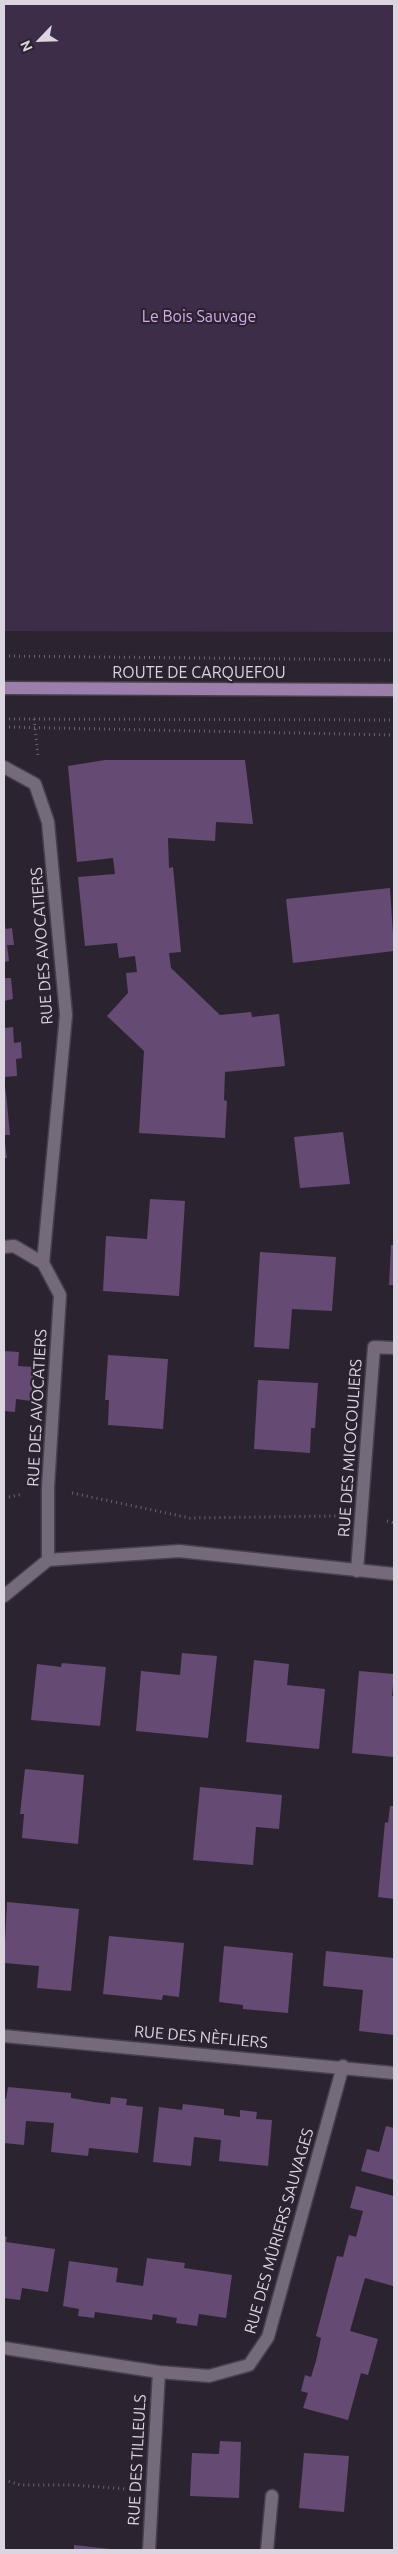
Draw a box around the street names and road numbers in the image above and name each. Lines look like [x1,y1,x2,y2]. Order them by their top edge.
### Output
street label: ROUTE DE CARQUEFOU [112,663,286,683]
street label: RUE DES AVOCATIERS [27,867,57,1025]
street label: RUE DES AVOCATIERS [23,1329,51,1487]
street label: RUE DES MICOCOULIERS [334,1358,366,1538]
street label: RUE DES NÈFLIERS [133,2022,269,2052]
street label: RUE DES MÛRIERS SAUVAGES [240,2126,318,2336]
street label: RUE DES TILLEULS [124,2394,150,2526]

